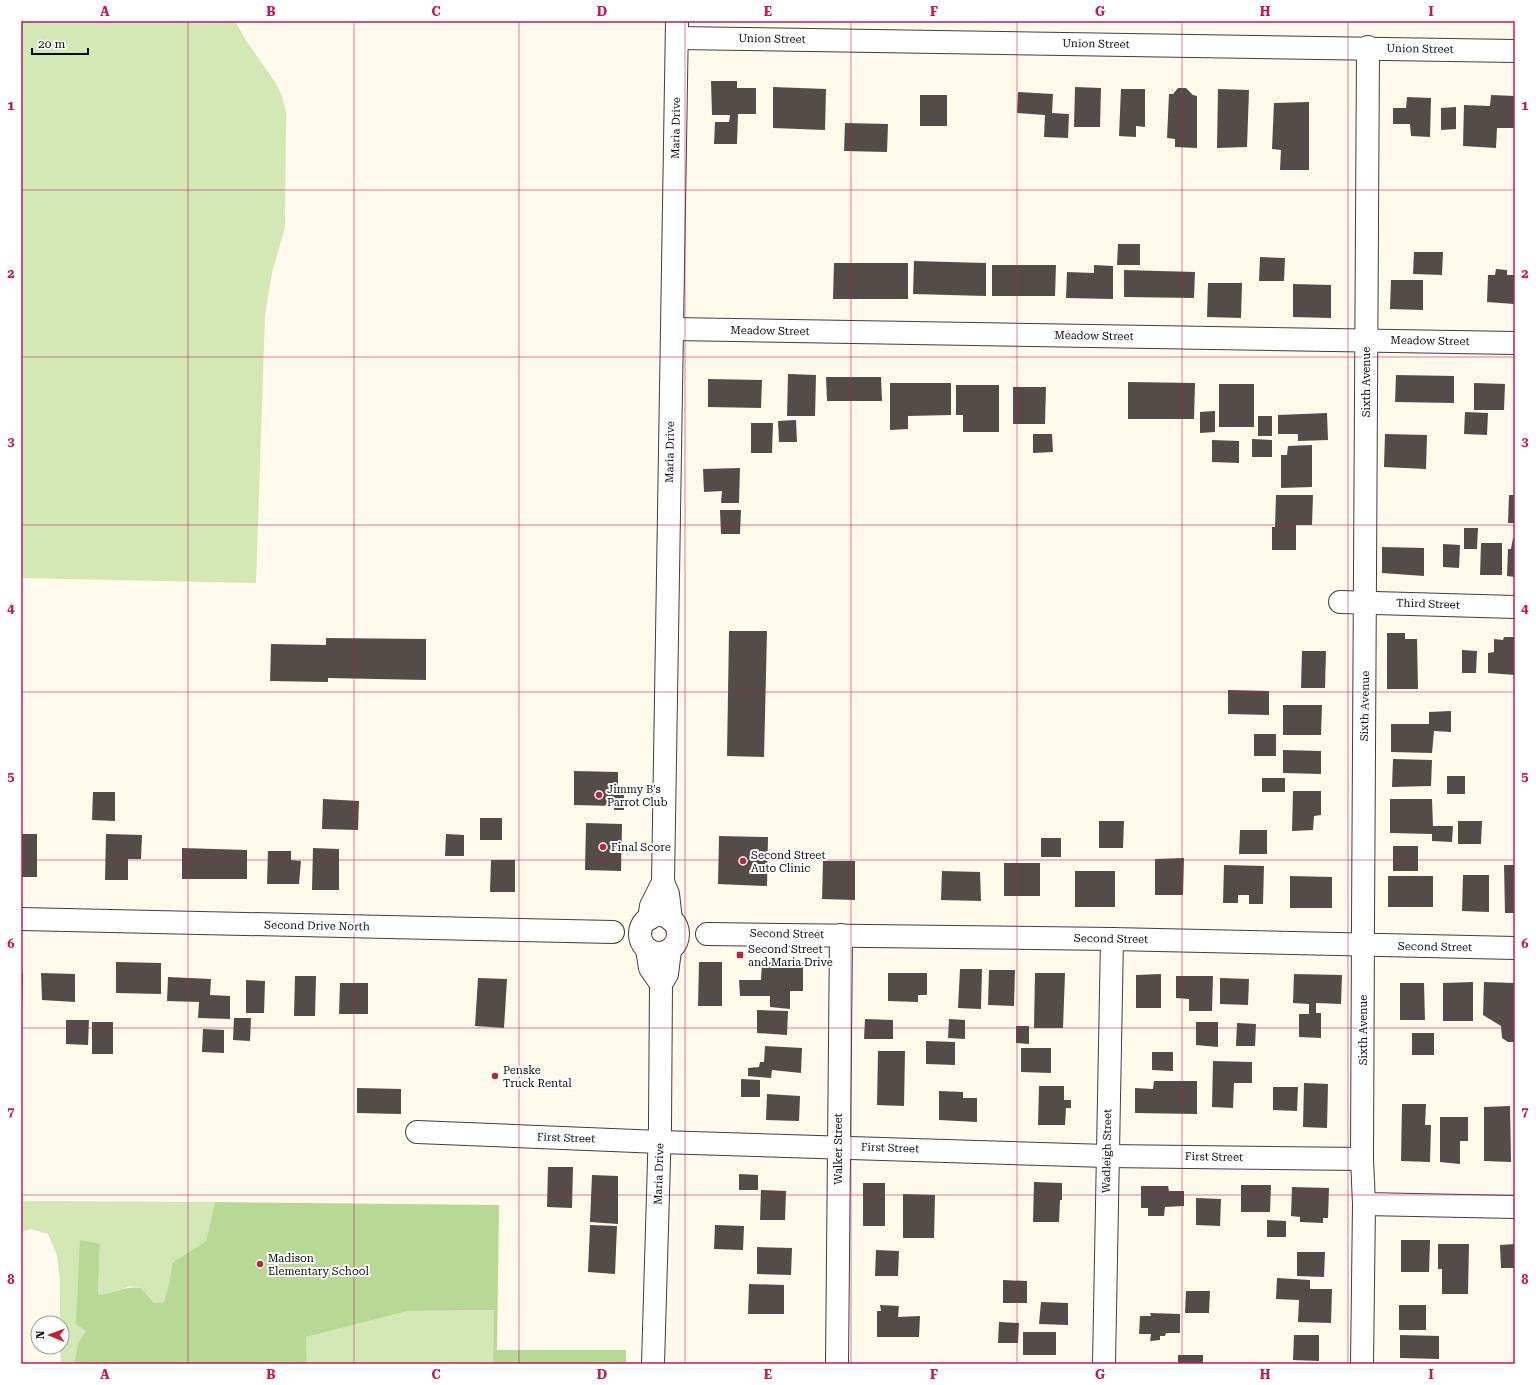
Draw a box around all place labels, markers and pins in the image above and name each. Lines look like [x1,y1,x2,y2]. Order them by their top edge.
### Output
place label: Jimmy B's Parrot Club [607,783,668,809]
marker: Jimmy B's Parrot Club [594,790,604,800]
place label: Final Score [611,841,671,854]
marker: Final Score [598,842,608,852]
place label: Second Street Auto Clinic [751,849,826,875]
marker: Second Street Auto Clinic [738,856,748,866]
place label: Second Street and Maria Drive [748,943,833,969]
marker: Second Street and Maria Drive [735,950,745,960]
place label: Penske Truck Rental [503,1064,572,1090]
marker: Penske Truck Rental [490,1071,500,1081]
place label: Madison Elementary School [268,1252,369,1278]
marker: Madison Elementary School [255,1259,265,1269]

